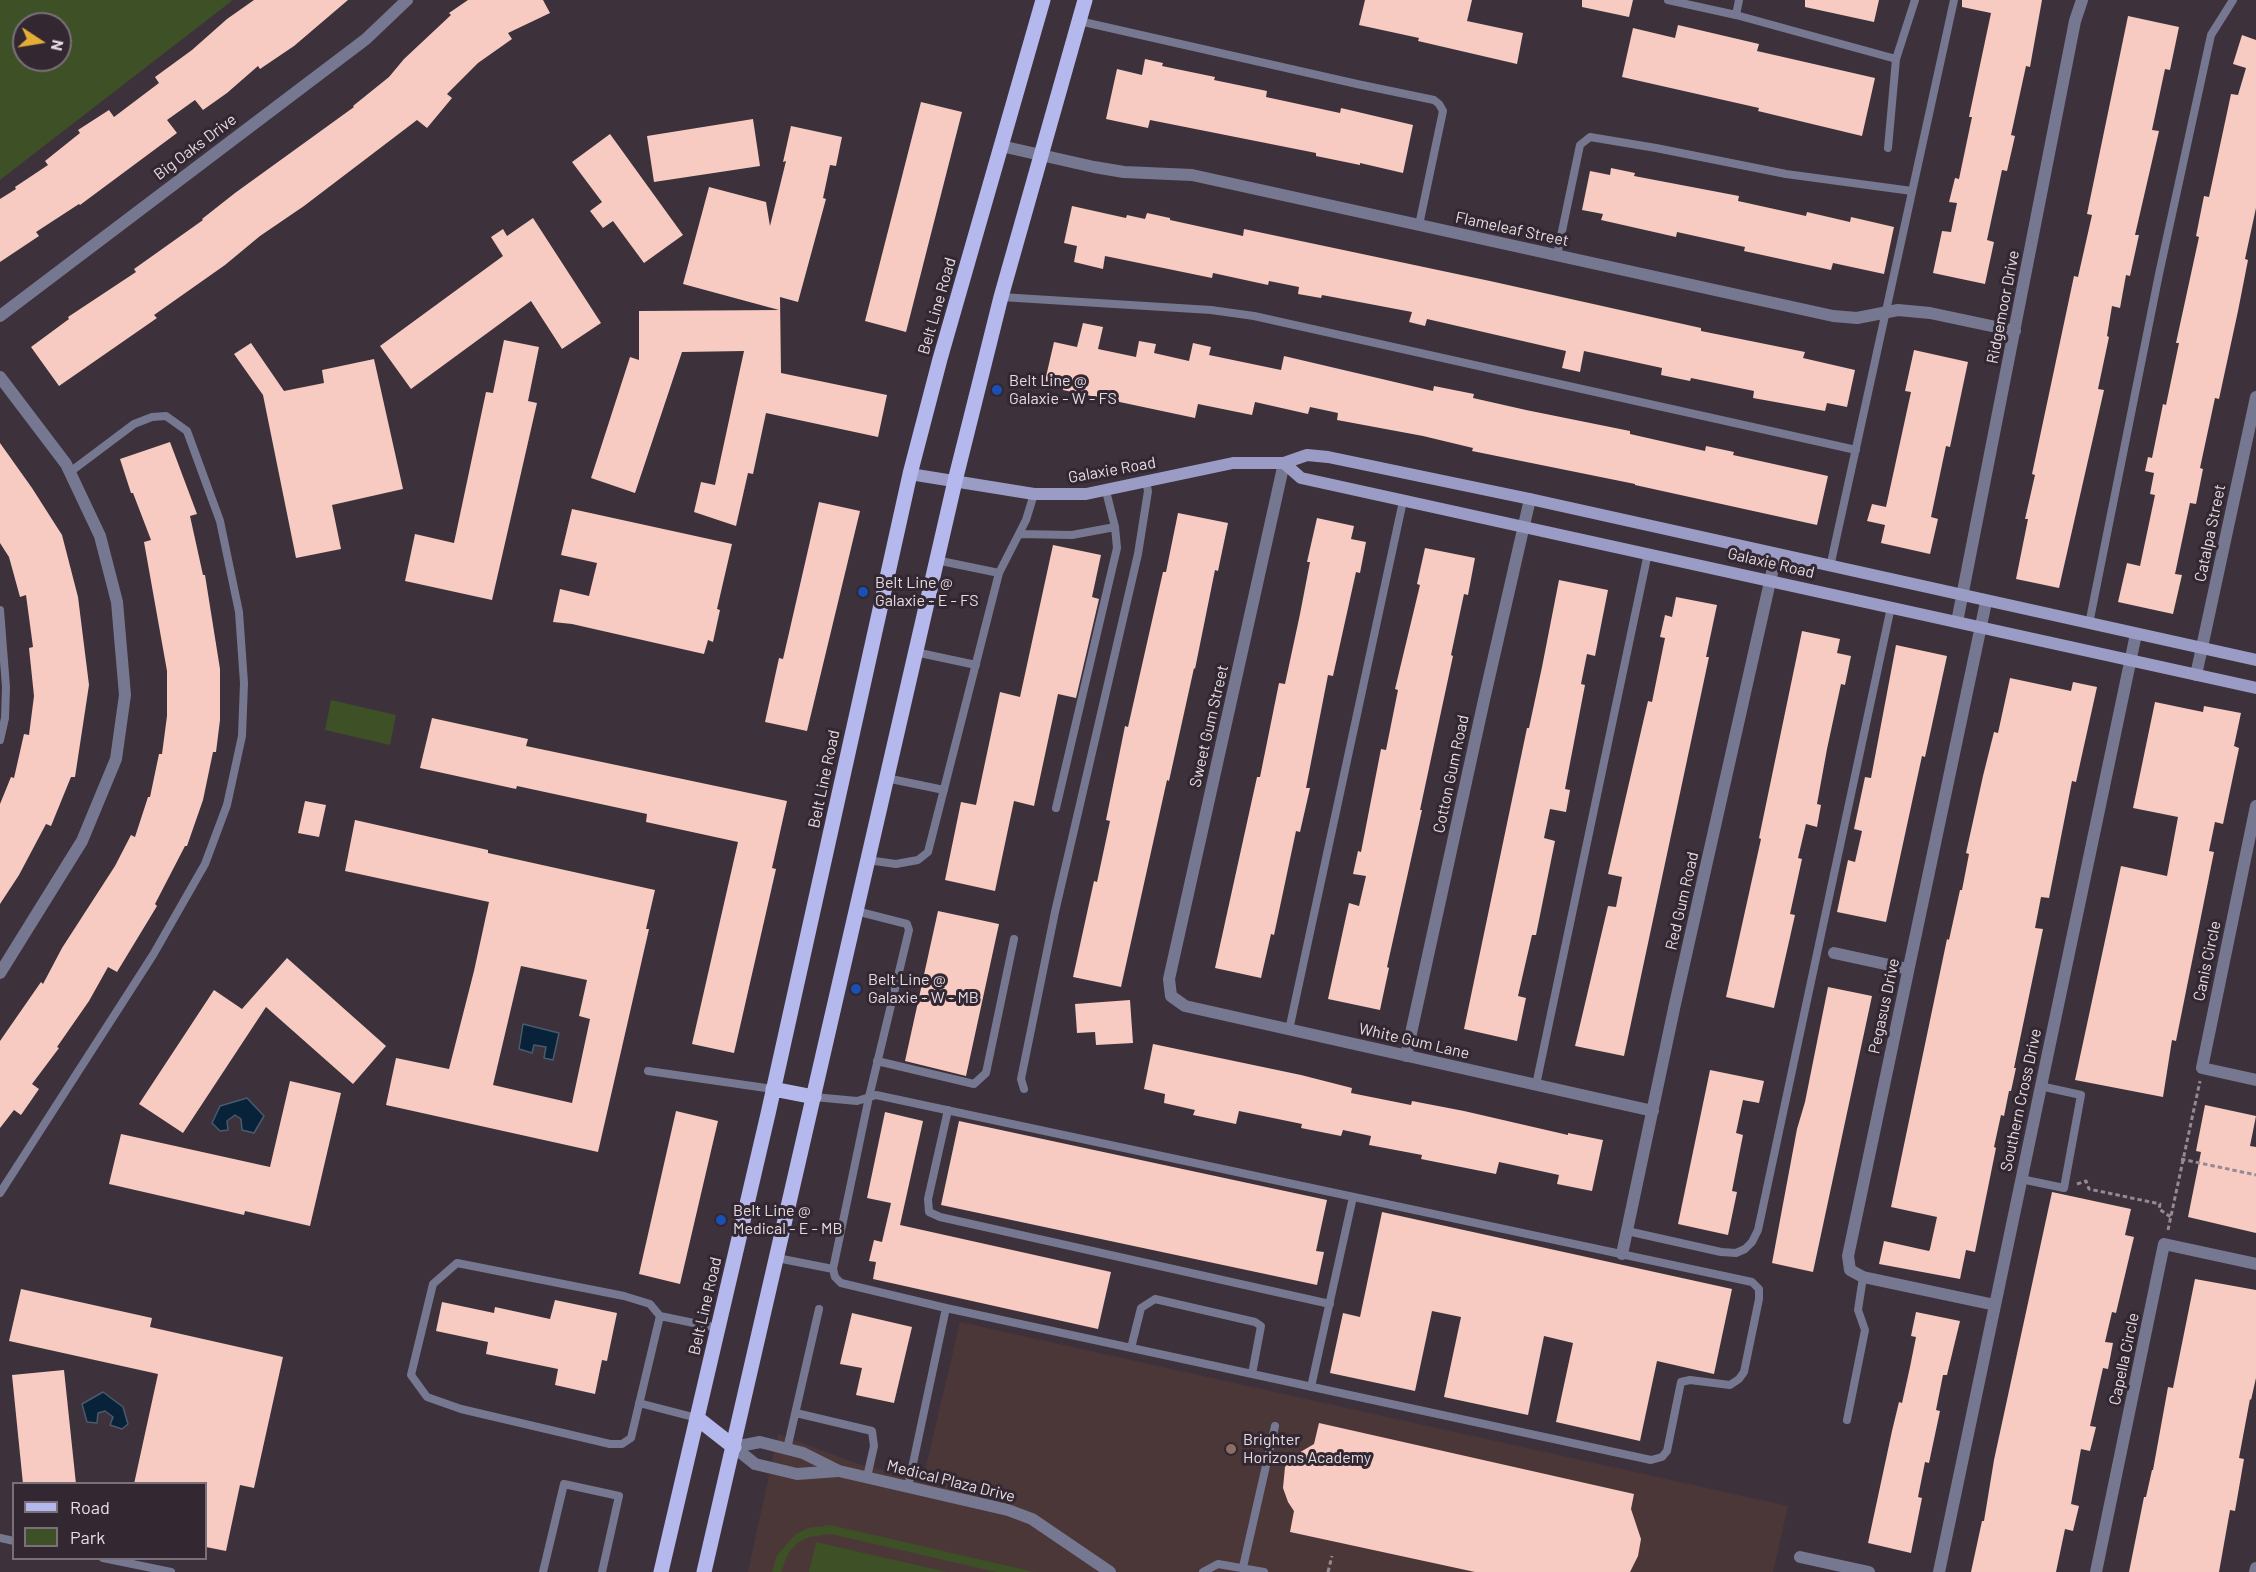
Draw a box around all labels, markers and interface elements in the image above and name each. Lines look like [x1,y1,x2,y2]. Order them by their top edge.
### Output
north arrow [12,12,72,72]
text: N [48,38,69,53]
street label: Big Oaks Drive [150,110,240,184]
street label: Flameleaf Street [1454,208,1570,250]
street label: Ridgemoor Drive [1983,249,2023,365]
street label: Belt Line Road [914,255,960,357]
place label: Belt Line @ Galaxie - W - FS [1009,371,1117,409]
marker: Belt Line @ Galaxie - W - FS [990,383,1004,397]
street label: Galaxie Road [1067,453,1157,487]
street label: Catalpa Street [2190,482,2230,584]
street label: Galaxie Road [1726,544,1816,582]
place label: Belt Line @ Galaxie - E - FS [875,573,978,611]
marker: Belt Line @ Galaxie - E - FS [856,585,870,599]
street label: Sweet Gum Street [1186,663,1232,789]
street label: Cotton Gum Road [1429,713,1473,835]
street label: Belt Line Road [804,728,844,830]
street label: Red Gum Road [1661,850,1703,952]
street label: Canis Circle [2189,919,2225,1003]
street label: Pegasus Drive [1864,956,1904,1056]
place label: Belt Line @ Galaxie - W - MB [868,970,979,1008]
marker: Belt Line @ Galaxie - W - MB [849,982,863,996]
street label: White Gum Lane [1357,1019,1471,1063]
street label: Southern Cross Drive [1997,1027,2045,1173]
place label: Belt Line @ Medical - E - MB [733,1201,843,1239]
marker: Belt Line @ Medical - E - MB [714,1213,728,1227]
street label: Belt Line Road [684,1255,726,1357]
street label: Capella Circle [2105,1311,2143,1407]
place label: Brighter Horizons Academy [1243,1430,1371,1468]
marker: Brighter Horizons Academy [1224,1442,1238,1456]
street label: Medical Plaza Drive [885,1456,1017,1506]
legend [12,1482,207,1560]
text: Road [70,1496,110,1518]
text: Park [70,1526,105,1548]

